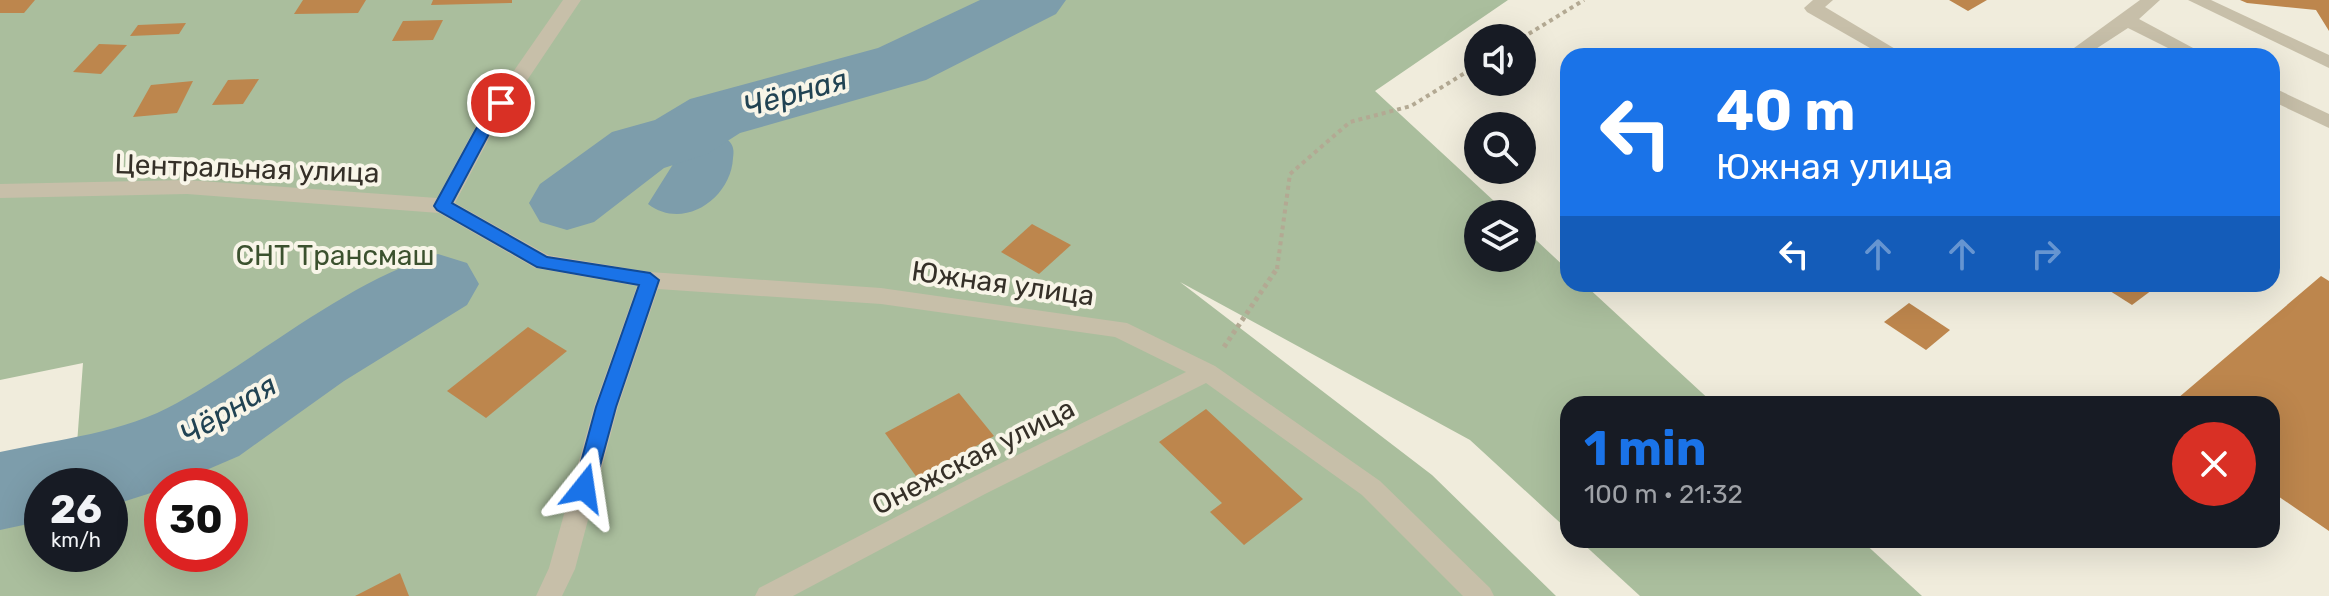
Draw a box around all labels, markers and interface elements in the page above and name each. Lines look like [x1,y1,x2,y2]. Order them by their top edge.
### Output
map controls [1464,24,1536,272]
button: sound [1464,24,1536,96]
water label: Чёрная [739,61,851,125]
pin [467,69,535,137]
text: 40 m [1716,78,1856,144]
icon: left [1584,80,1688,184]
icon: arrive [479,81,523,125]
button: search [1464,112,1536,184]
text: Южная улица [1716,145,1953,188]
street label: Центральная улица [114,147,380,190]
button: layers [1464,200,1536,272]
icon: left [1772,232,1816,276]
icon: ahead [1856,232,1900,276]
icon: ahead [1940,232,1984,276]
icon: right [2024,232,2068,276]
park label: СНТ Трансмаш [235,239,435,272]
street label: Южная улица [909,254,1096,313]
water label: Чёрная [173,367,283,453]
street label: Онежская улица [867,391,1080,522]
text: 1 min [1584,420,1707,477]
button: close [2172,422,2256,506]
position arrow [542,446,626,530]
speed limit sign: 30 [144,468,248,572]
text: 100 m · 21:32 [1584,479,1743,510]
text: 26 [50,486,102,533]
text: km/h [51,528,101,552]

